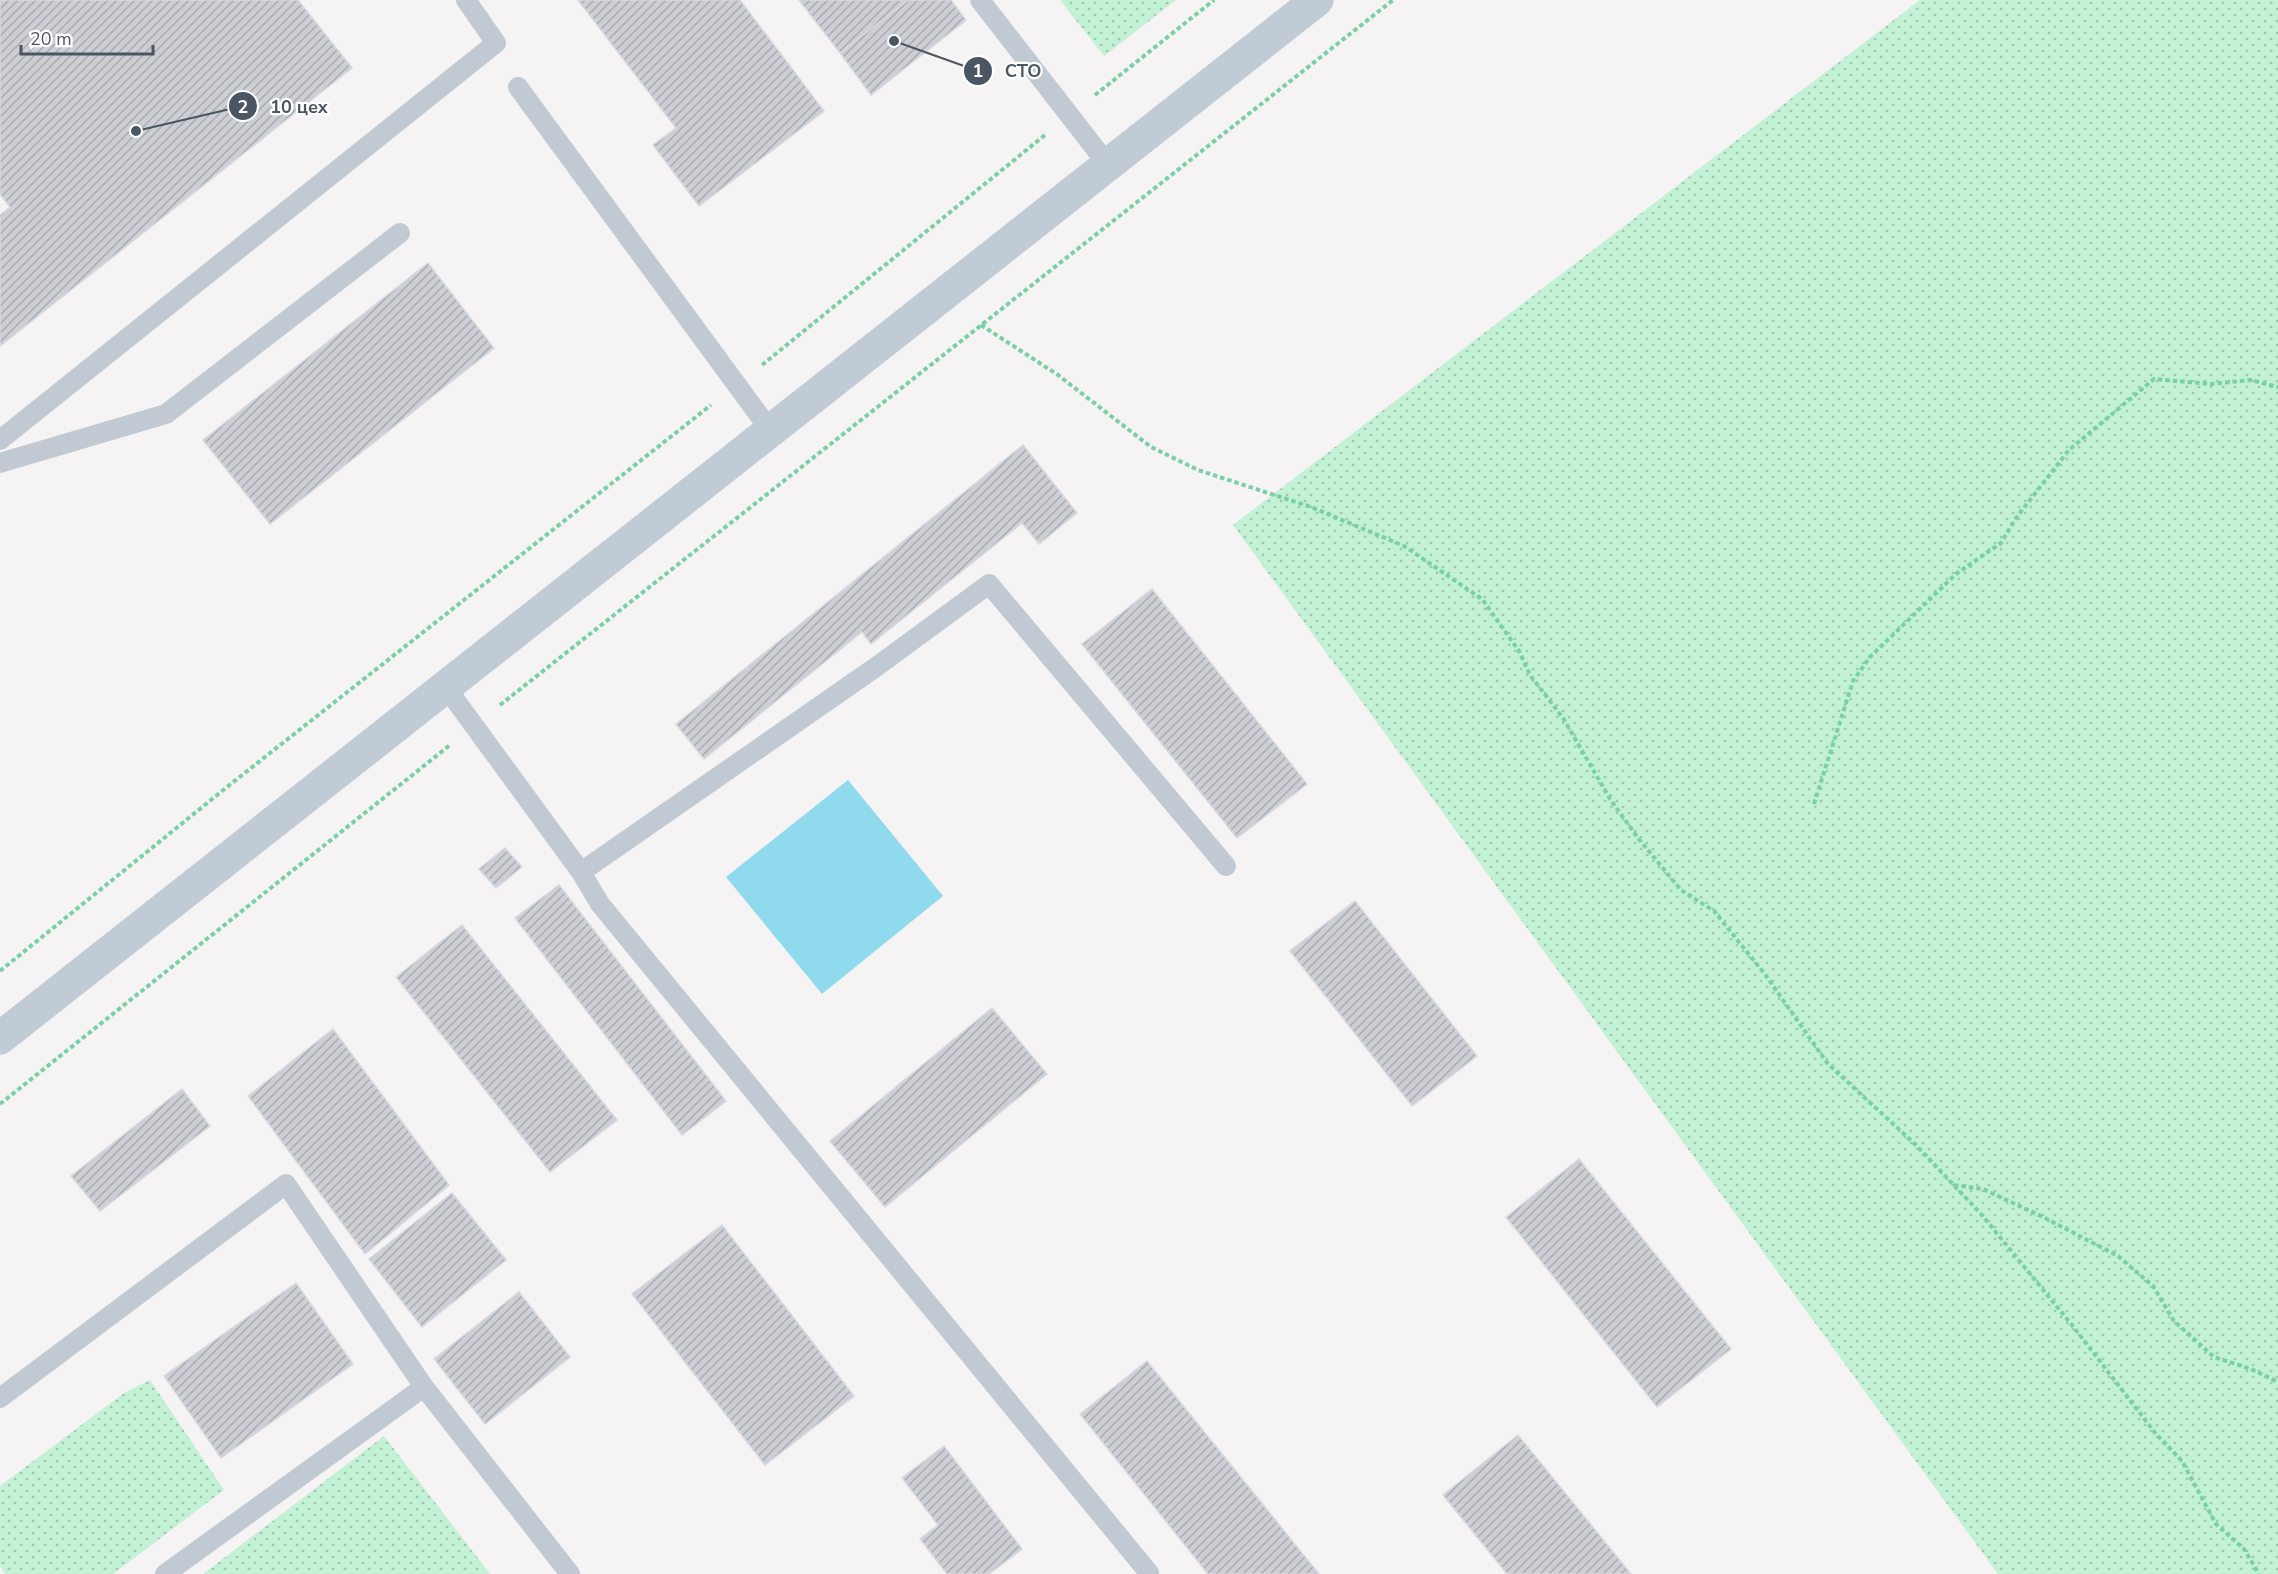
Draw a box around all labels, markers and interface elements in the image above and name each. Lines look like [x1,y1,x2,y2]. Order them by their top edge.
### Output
scale bar [21,18,153,56]
text: 20 m [30,27,72,51]
callout: СТО [963,53,1054,89]
text: 1 [973,59,983,83]
text: СТО [1005,59,1041,83]
callout: 10 цех [228,88,340,124]
text: 2 [238,95,248,119]
text: 10 цех [270,95,329,119]

